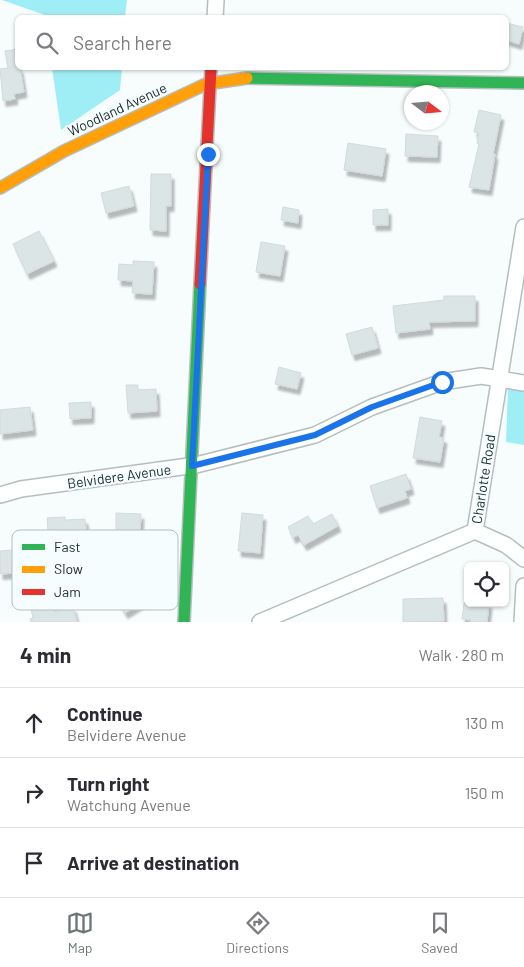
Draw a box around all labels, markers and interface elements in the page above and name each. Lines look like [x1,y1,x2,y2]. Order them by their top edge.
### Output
search box [15,15,509,70]
icon: search [33,29,61,57]
text: Search here [73,31,172,54]
street label: Woodland Avenue [65,79,169,139]
north arrow [404,85,449,130]
route end [197,143,220,166]
route start [431,371,454,394]
street label: Charlotte Road [468,433,498,525]
street label: Belvidere Avenue [66,460,172,492]
legend [12,530,178,610]
text: Fast [54,538,80,555]
text: Slow [54,560,83,577]
map controls [464,562,509,607]
button: locate [464,562,509,607]
text: Jam [54,583,81,600]
text: 4 min [20,642,71,667]
text: Walk · 280 m [419,645,504,664]
text: Continue [67,702,143,725]
icon: ahead [20,709,48,737]
text: 130 m [465,713,504,732]
text: Belvidere Avenue [67,725,187,744]
text: Turn right [67,772,149,795]
icon: right [20,779,48,807]
text: 150 m [465,783,504,802]
text: Watchung Avenue [67,795,191,814]
icon: arrive [20,849,48,877]
text: Arrive at destination [67,851,239,874]
tab: Map [66,909,94,956]
tab: Directions [226,909,289,956]
tab: Saved [421,909,458,956]

